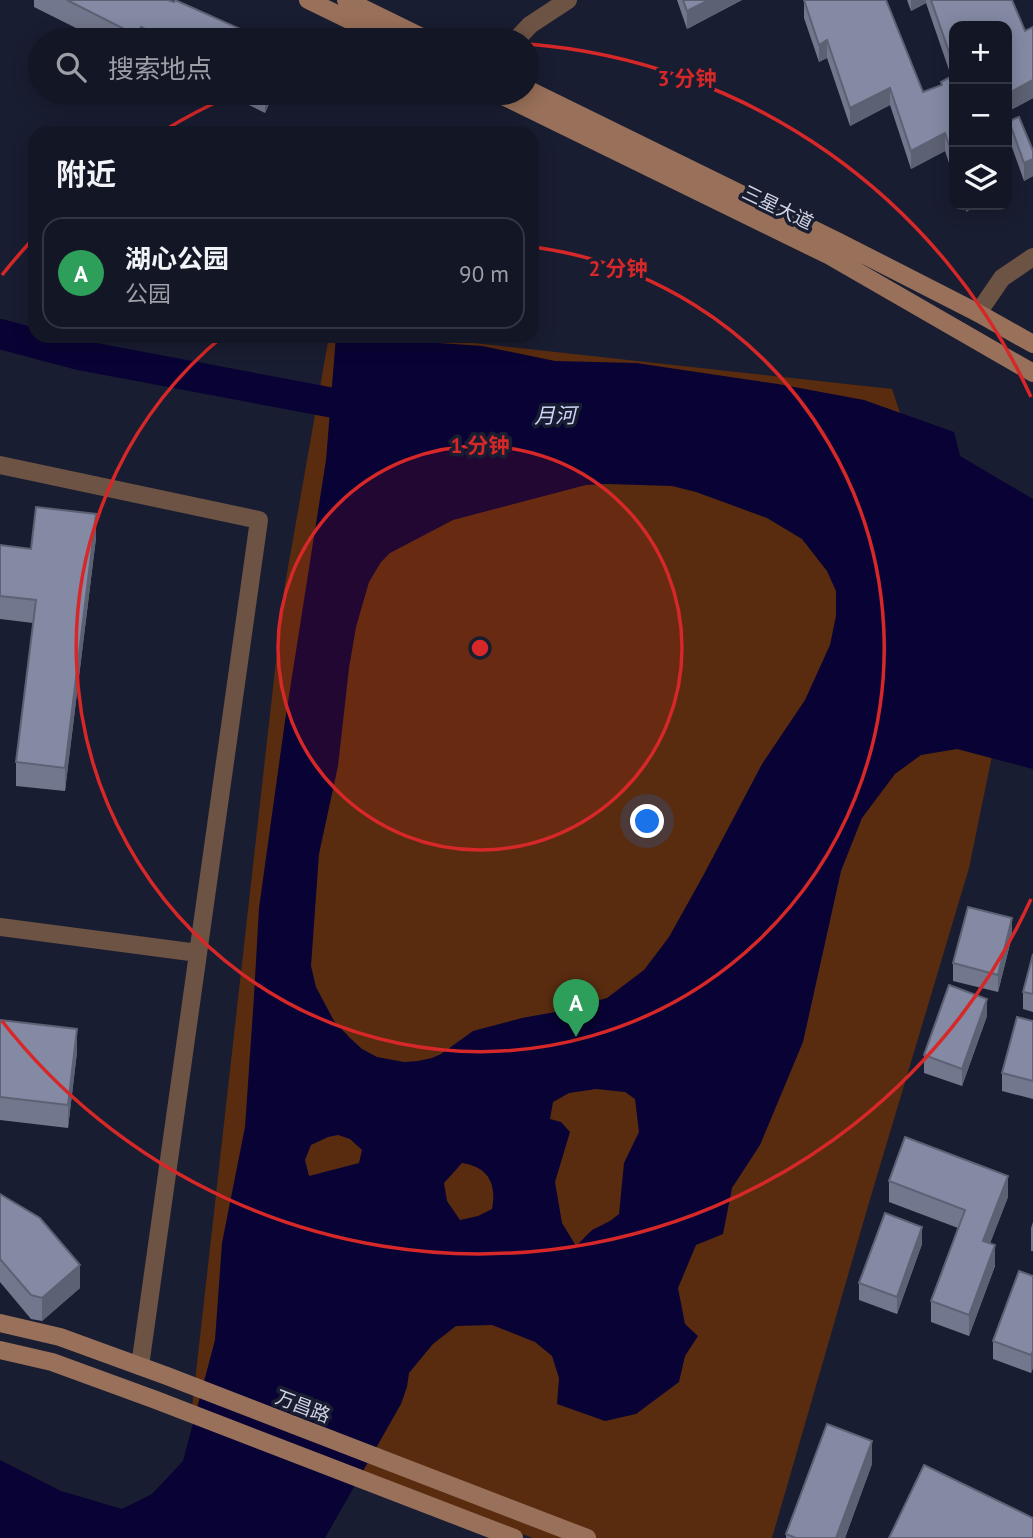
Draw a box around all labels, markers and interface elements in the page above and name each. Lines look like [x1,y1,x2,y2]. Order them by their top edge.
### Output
map controls [949,21,1012,210]
button: + [949,21,1012,84]
search box [28,28,539,105]
icon: search [52,48,90,86]
text: 搜索地点 [108,52,212,85]
text: 3 分钟 [657,65,717,92]
button: − [949,84,1012,147]
button: layers [949,147,1012,210]
text: 附近 [56,154,116,193]
street label: 三星大道 [739,180,817,234]
text: 湖心公园 [125,242,229,275]
text: 2 分钟 [588,255,648,282]
text: A [74,259,88,288]
text: 90 m [459,259,509,288]
text: 公园 [125,279,171,308]
water label: 月河 [534,402,580,429]
text: 1 分钟 [450,432,510,459]
centre of rings [468,636,492,660]
your location [630,804,664,838]
pin: A [553,979,599,1037]
street label: 万昌路 [272,1385,334,1427]

